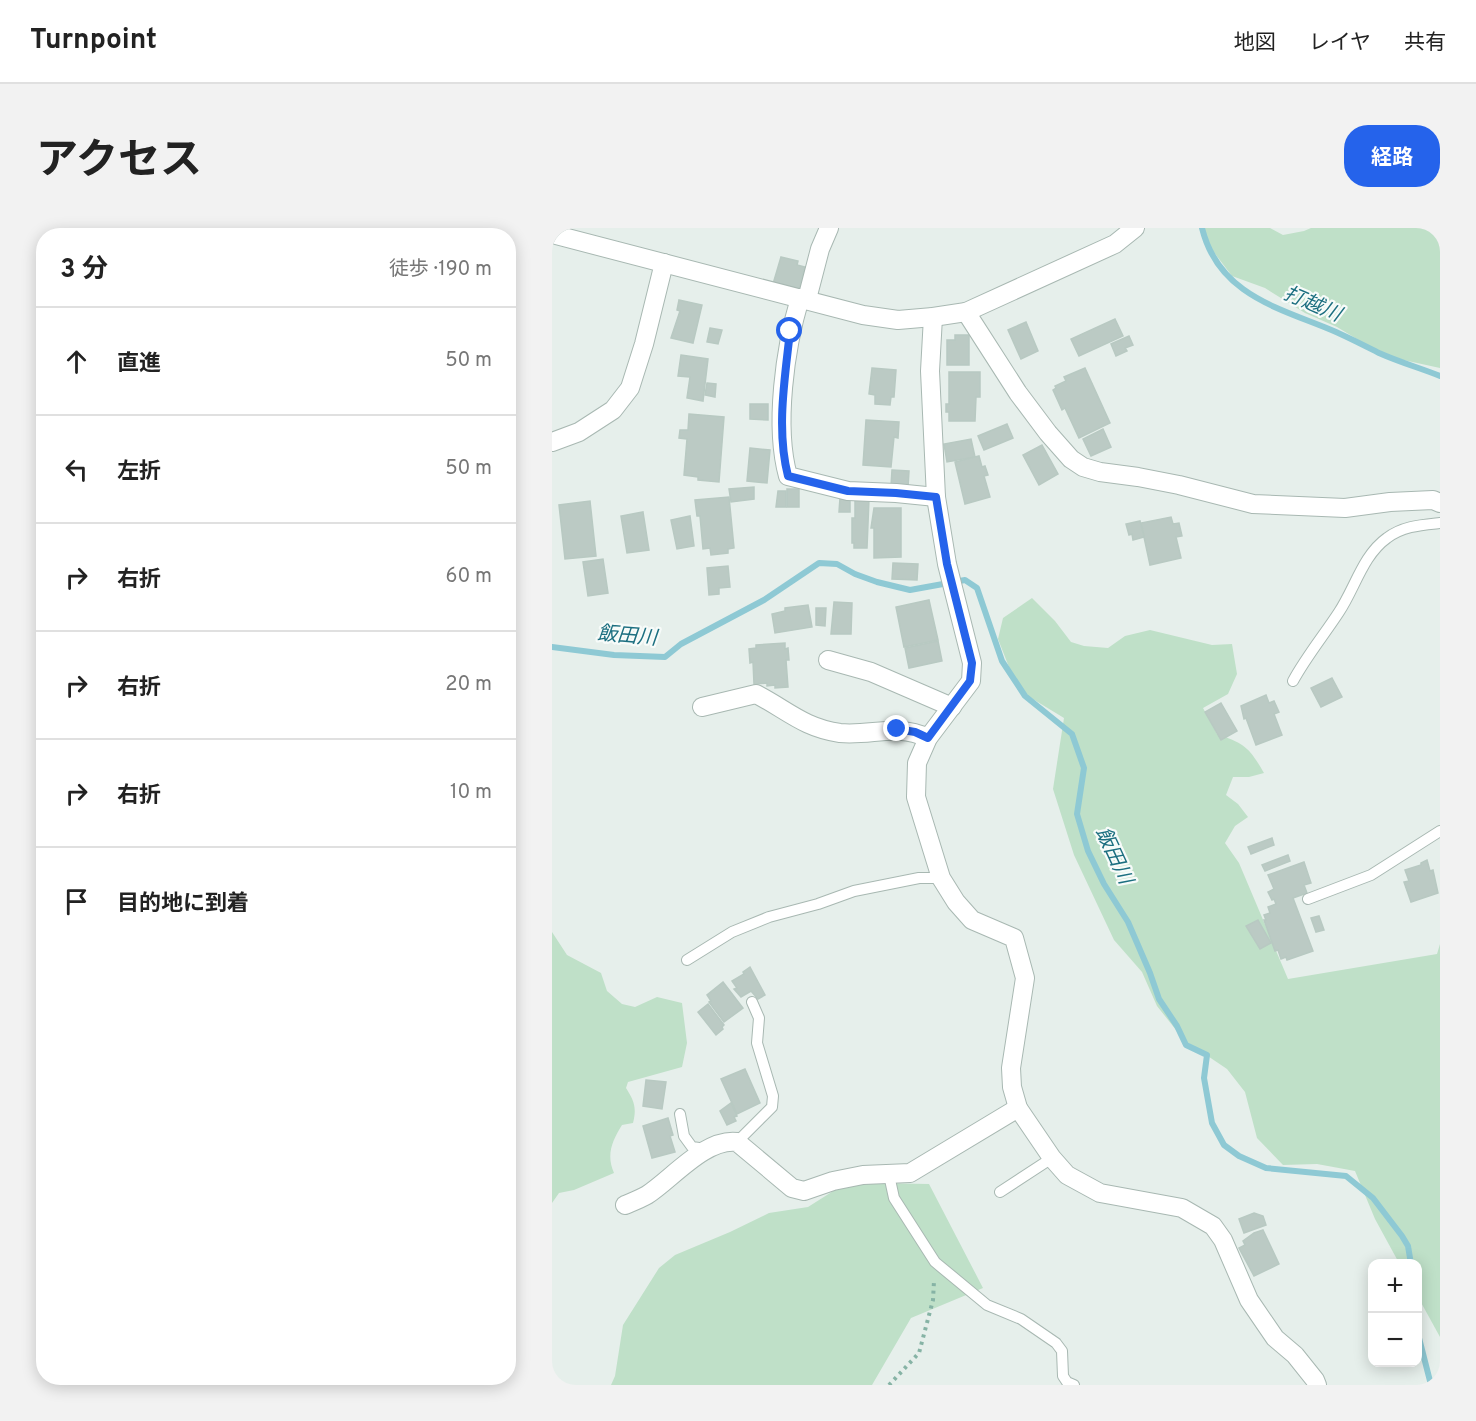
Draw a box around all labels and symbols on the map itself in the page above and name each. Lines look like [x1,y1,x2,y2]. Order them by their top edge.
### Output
water label: 打越川 [1279,281,1347,329]
route start [776,317,802,343]
water label: 飯田川 [596,621,660,653]
route end [883,715,909,741]
water label: 飯田川 [1089,823,1138,890]

